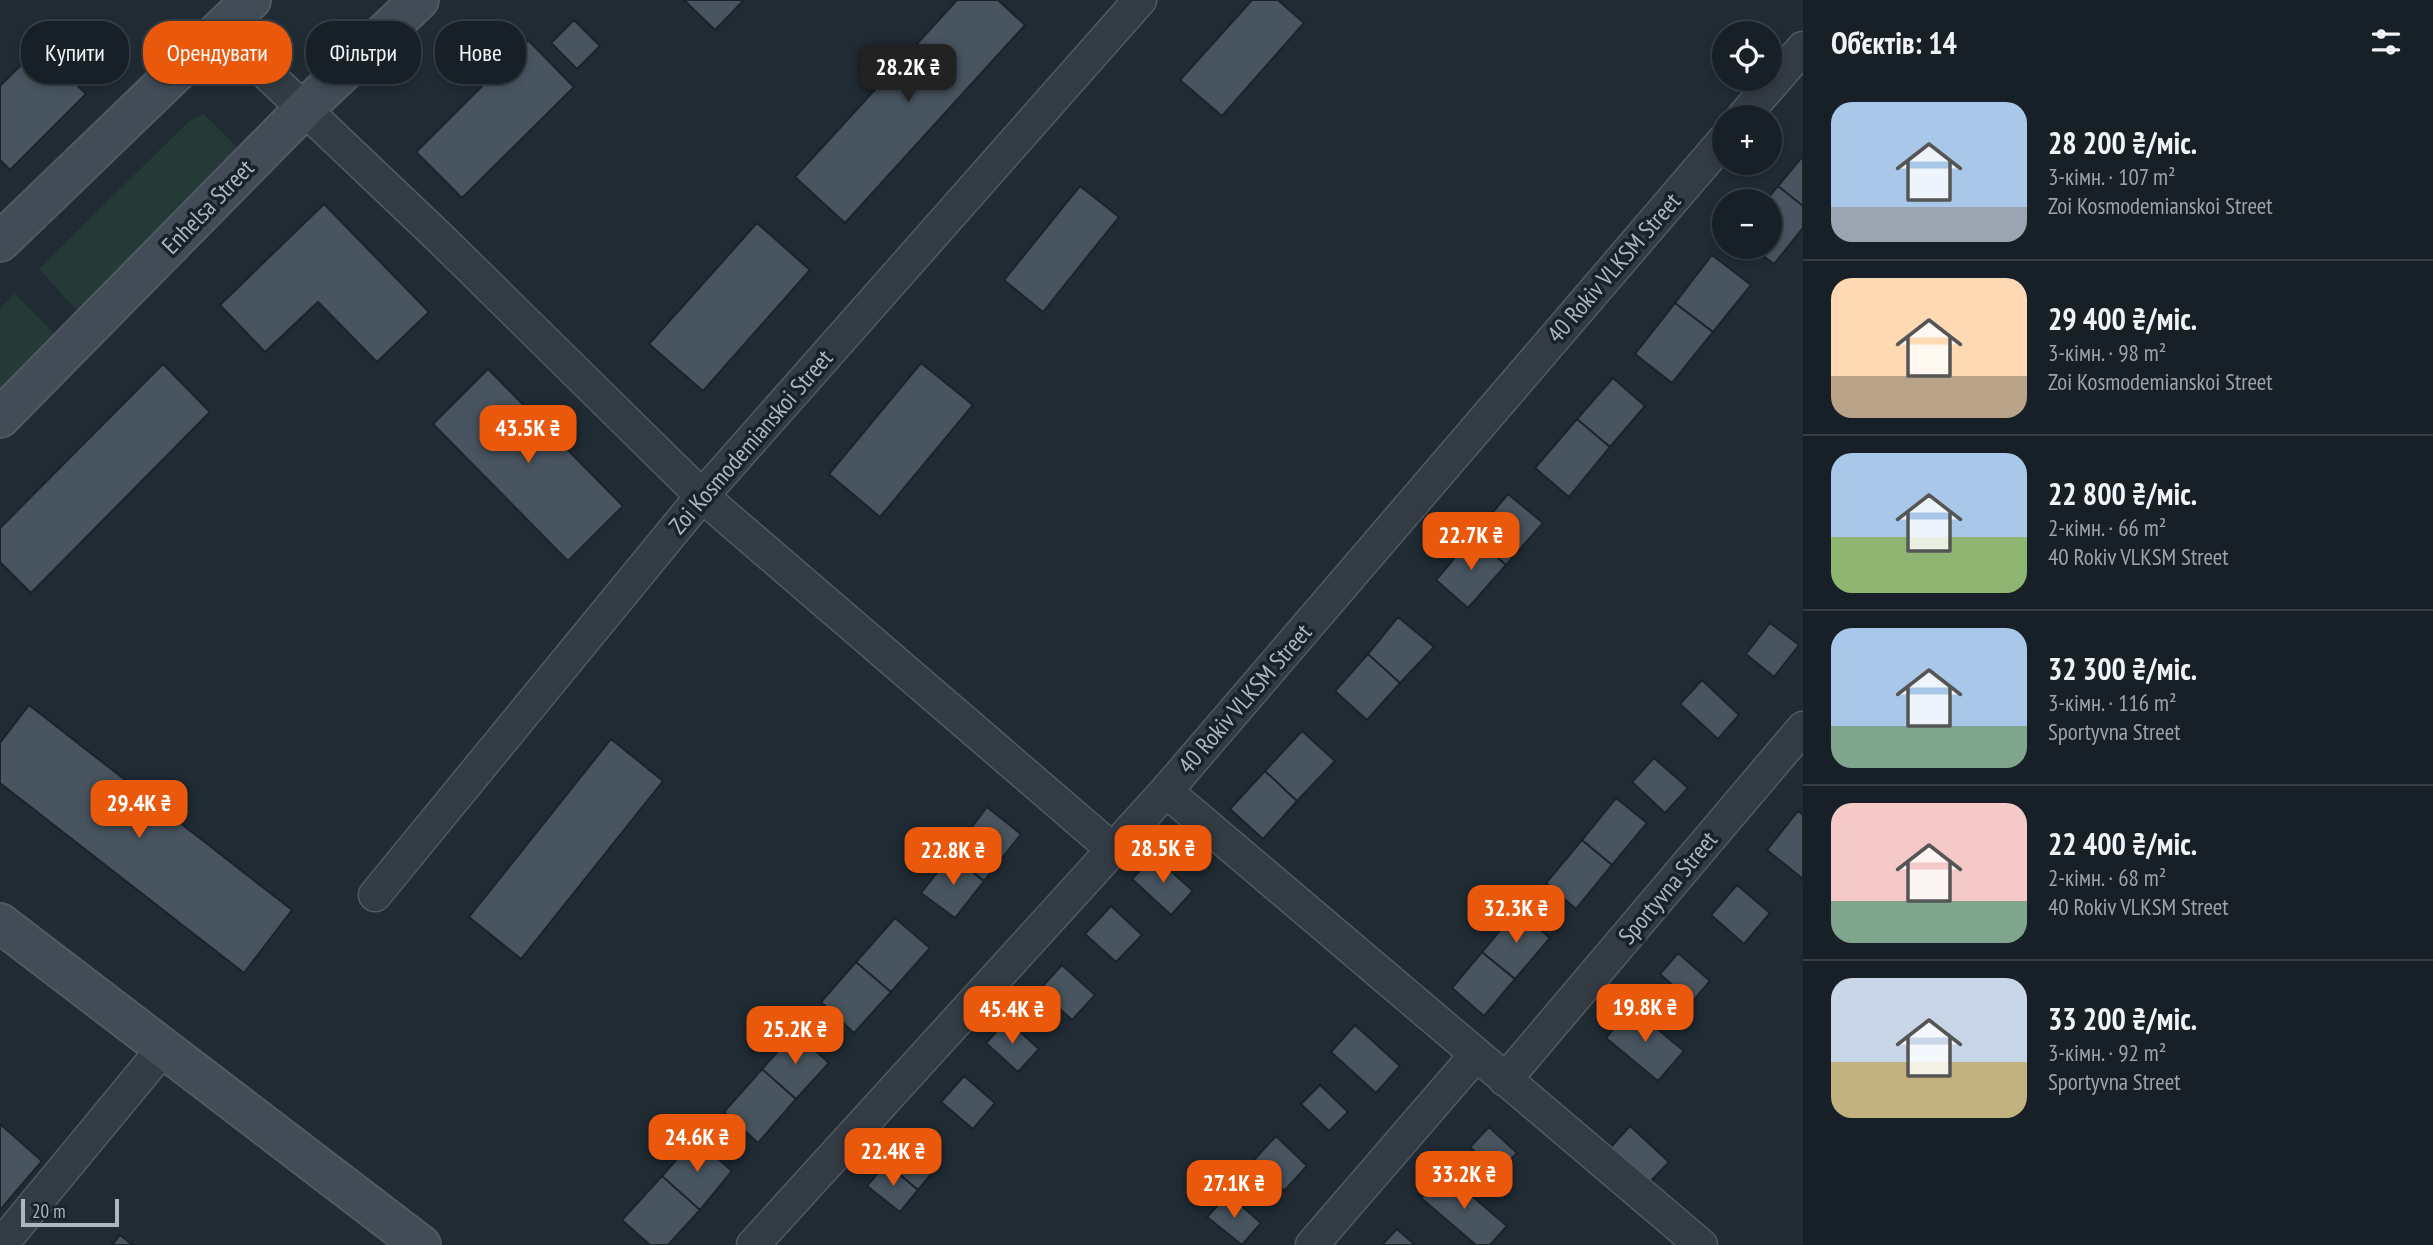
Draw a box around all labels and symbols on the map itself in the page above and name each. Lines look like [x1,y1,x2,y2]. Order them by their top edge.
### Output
pin: 28.2K ₴ [843,44,973,104]
street label: Enhelsa Street [155,153,261,260]
street label: 40 Rokiv VLKSM Street [1540,186,1687,349]
street label: Zoi Kosmodemianskoi Street [662,343,839,540]
pin: 43.5K ₴ [463,406,593,465]
pin: 22.7K ₴ [1406,512,1536,572]
street label: 40 Rokiv VLKSM Street [1171,617,1318,780]
pin: 29.4K ₴ [74,780,204,840]
street label: Sportyvna Street [1611,824,1724,951]
pin: 28.5K ₴ [1098,826,1228,885]
pin: 22.8K ₴ [888,828,1018,887]
pin: 32.3K ₴ [1451,886,1581,945]
pin: 19.8K ₴ [1580,984,1710,1044]
pin: 45.4K ₴ [947,986,1077,1046]
pin: 25.2K ₴ [730,1006,860,1066]
pin: 24.6K ₴ [632,1114,762,1174]
pin: 22.4K ₴ [828,1128,958,1188]
pin: 33.2K ₴ [1399,1152,1529,1211]
pin: 27.1K ₴ [1169,1160,1299,1220]
scale bar [21,1196,119,1228]

